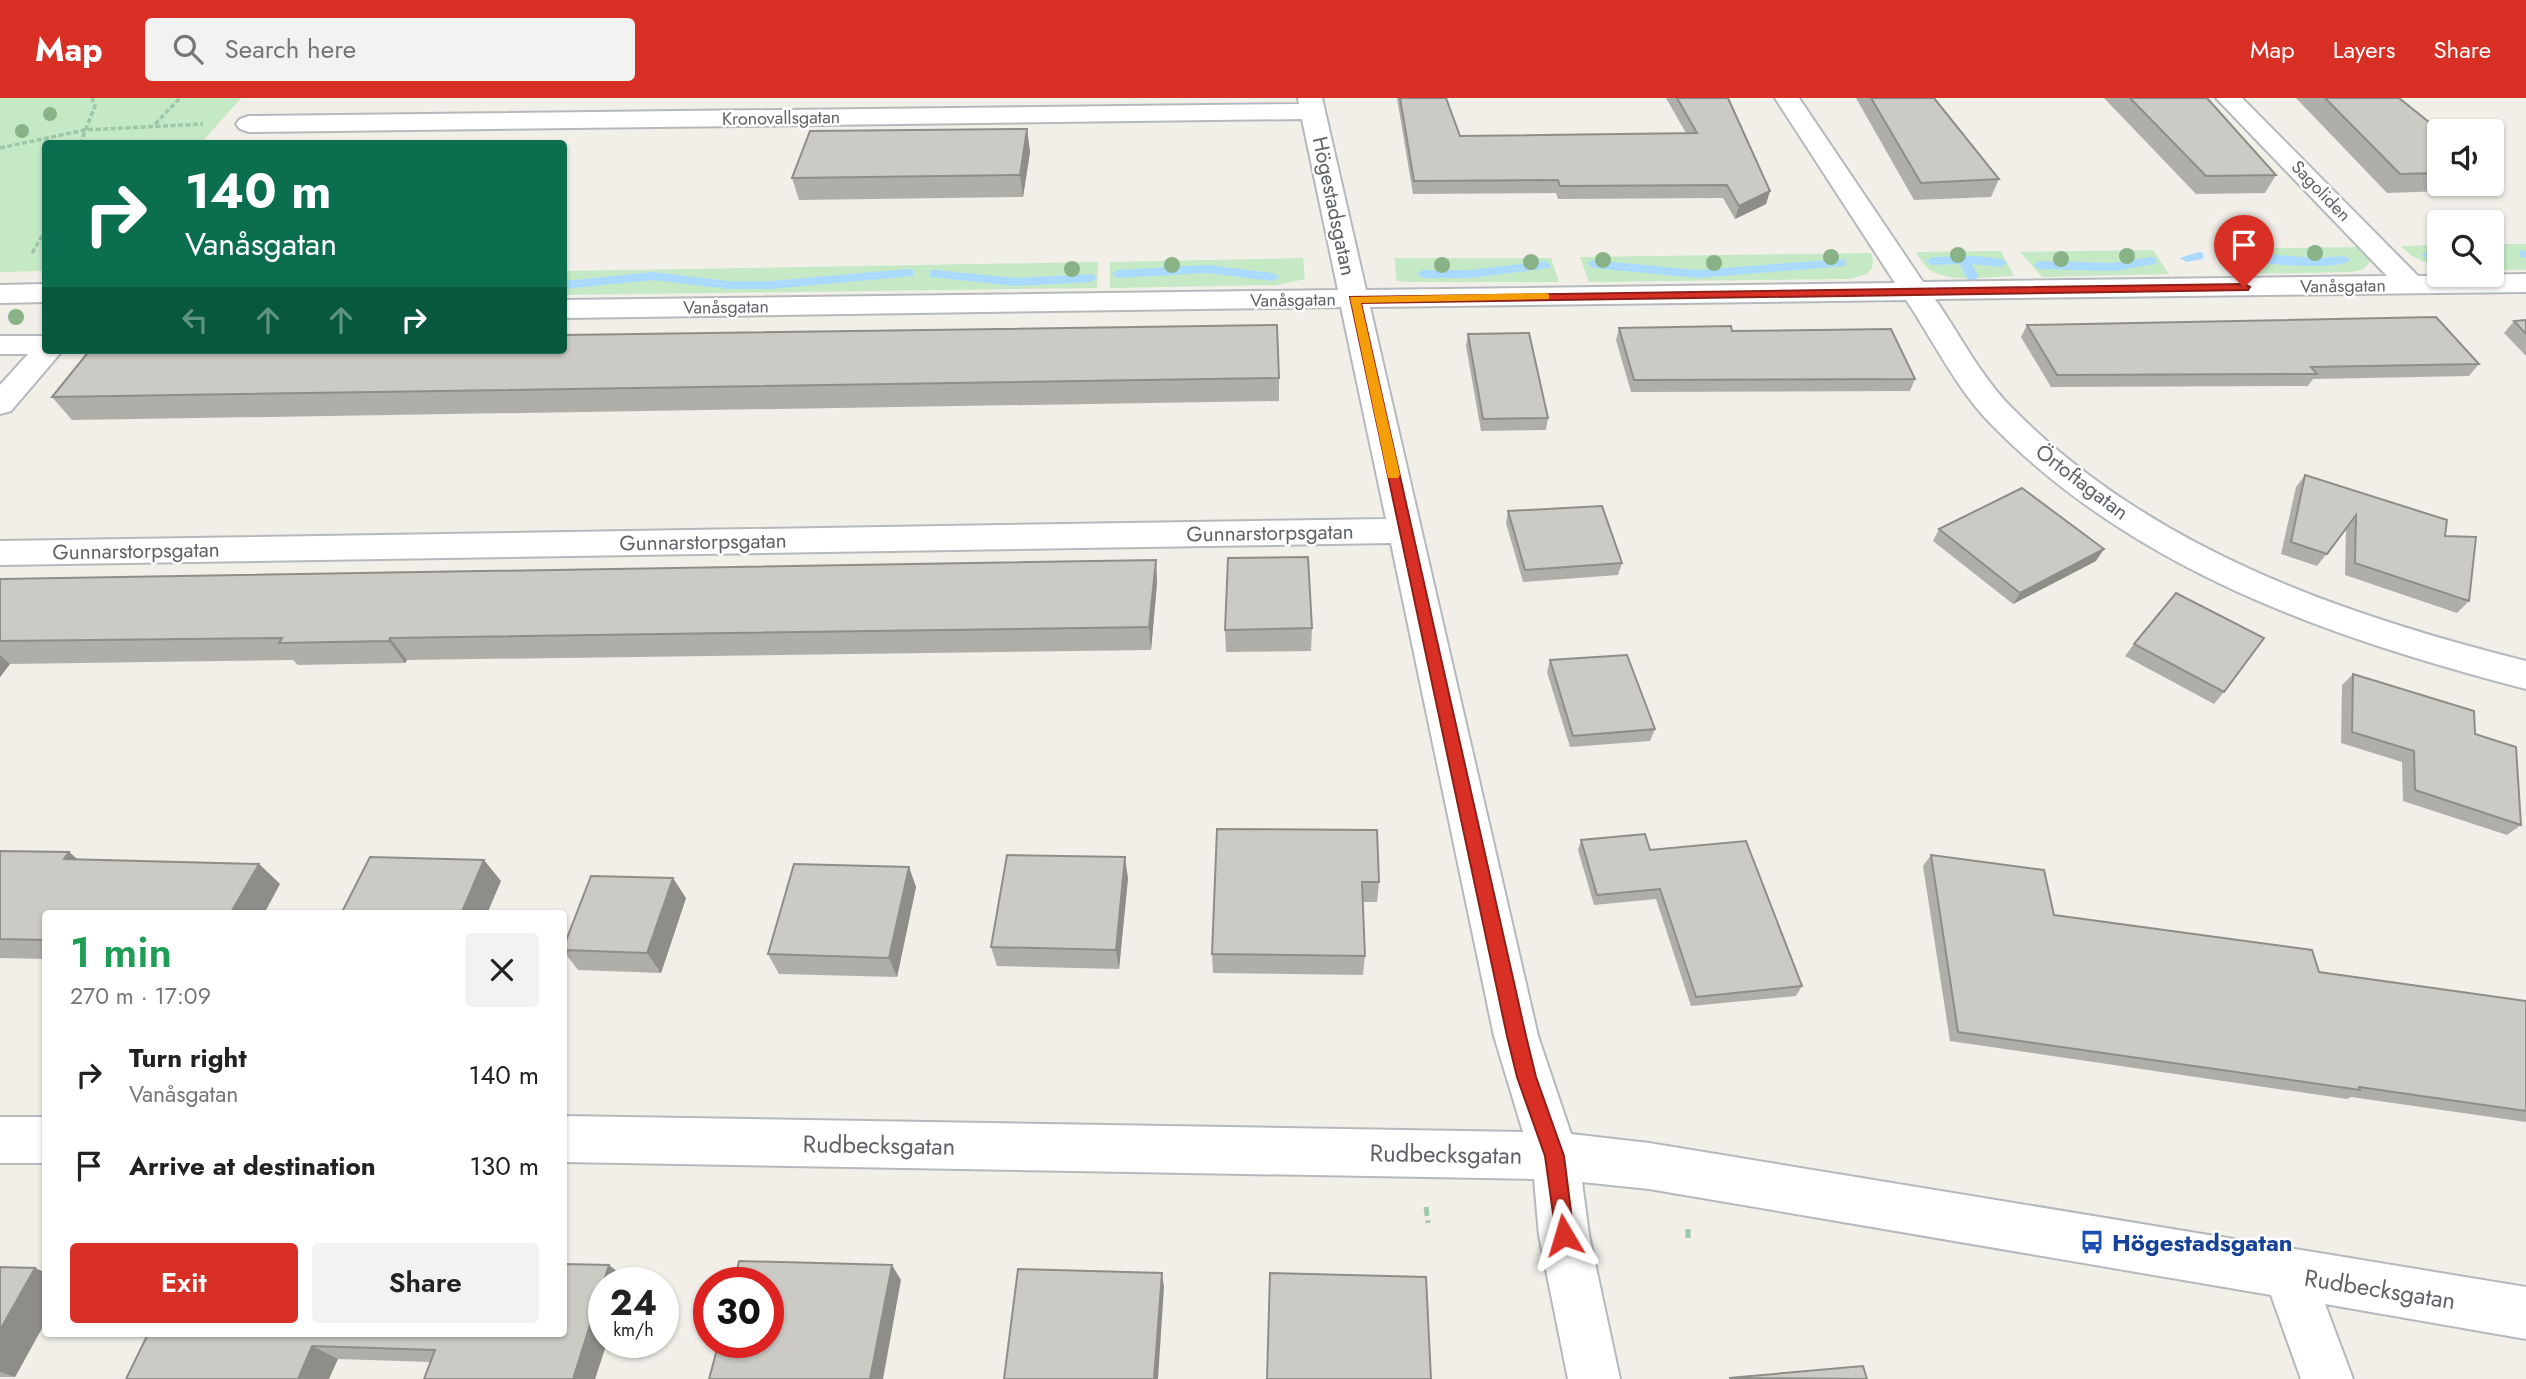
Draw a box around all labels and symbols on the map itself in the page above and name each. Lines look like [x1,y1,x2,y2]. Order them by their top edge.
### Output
street label: Kronovallsgatan [722,104,840,132]
street label: Högestadsgatan [1305,134,1363,278]
street label: Sagoliden [2285,154,2357,228]
pin [2214,215,2274,287]
street label: Vanåsgatan [2300,272,2386,300]
street label: Vanåsgatan [1250,286,1336,314]
street label: Vanåsgatan [683,293,769,321]
street label: Örtoftagatan [2029,437,2135,527]
street label: Gunnarstorpsgatan [1186,517,1354,549]
street label: Gunnarstorpsgatan [619,526,787,558]
street label: Gunnarstorpsgatan [52,535,220,567]
street label: Rudbecksgatan [802,1126,956,1164]
street label: Rudbecksgatan [1369,1135,1523,1173]
position arrow [1527,1198,1601,1272]
place label: Högestadsgatan [2112,1225,2293,1260]
bus stop icon: Högestadsgatan [2078,1228,2106,1256]
street label: Rudbecksgatan [2302,1260,2458,1318]
speed limit sign: 30 [693,1267,784,1358]

